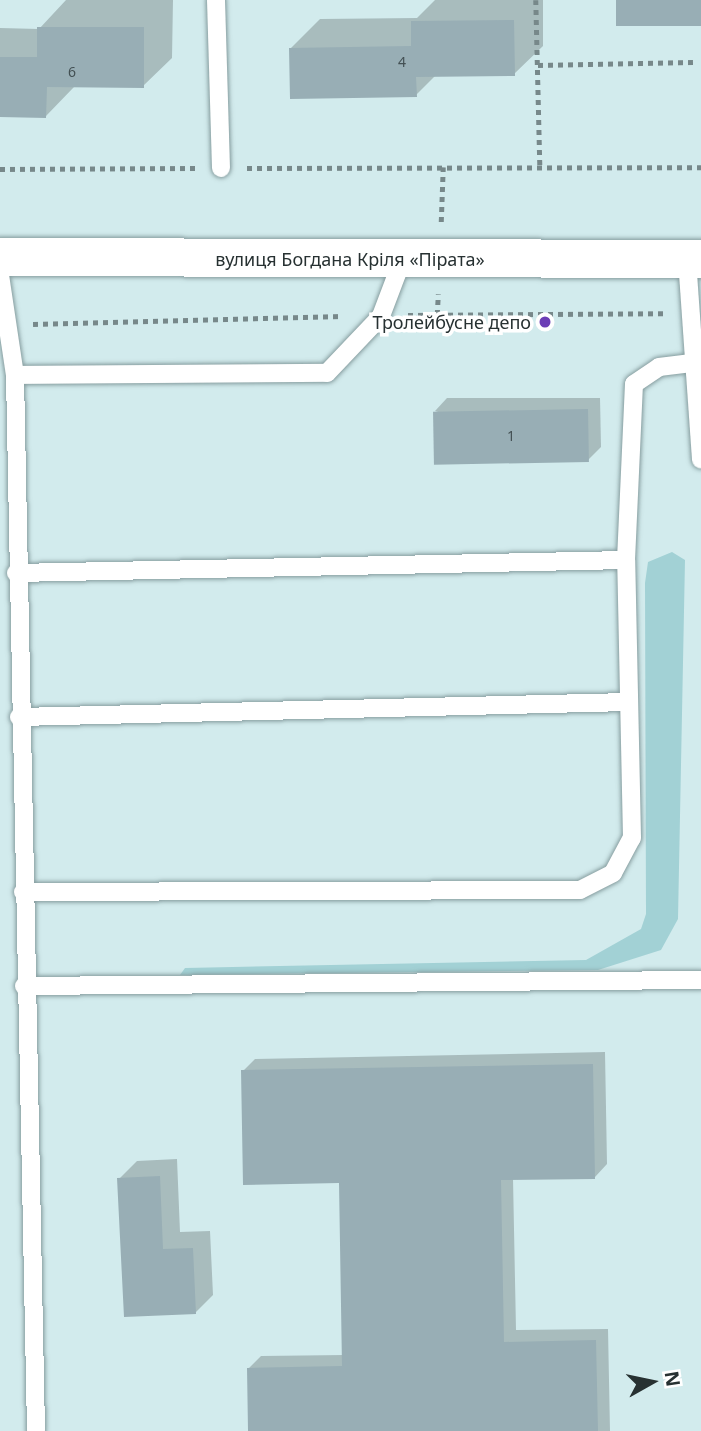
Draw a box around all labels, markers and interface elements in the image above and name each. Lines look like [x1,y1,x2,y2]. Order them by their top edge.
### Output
house number: 4 [398,54,406,70]
house number: 6 [68,64,76,80]
street label: вулиця Богдана Кріля «Пірата» [215,248,485,270]
place label: Тролейбусне депо [372,311,531,333]
marker: Тролейбусне депо [537,314,553,330]
house number: 1 [507,428,515,444]
north arrow [617,1347,687,1417]
text: N [659,1369,687,1388]

